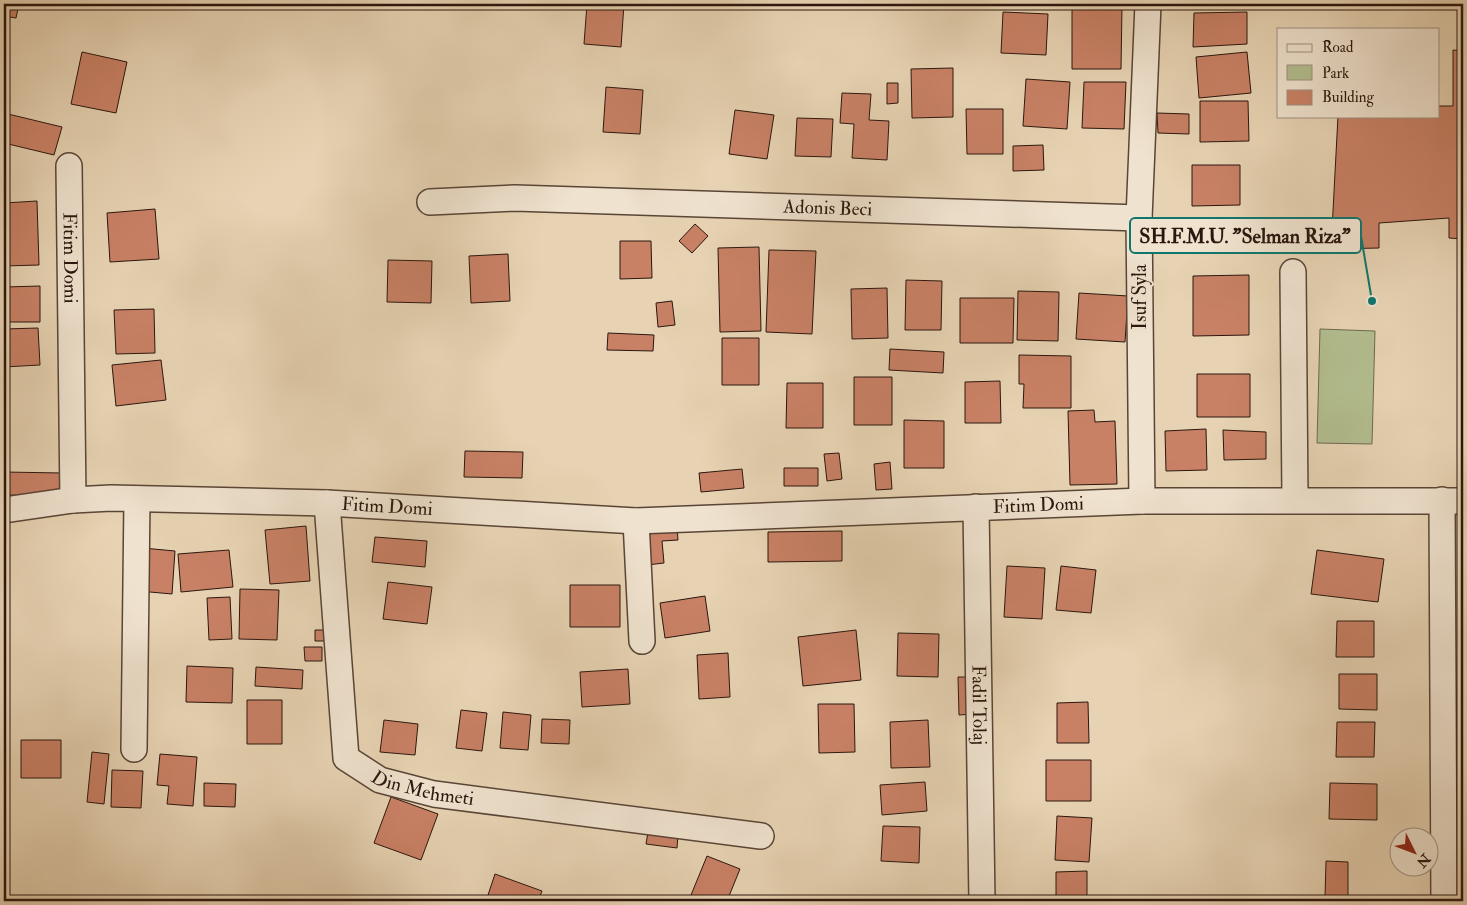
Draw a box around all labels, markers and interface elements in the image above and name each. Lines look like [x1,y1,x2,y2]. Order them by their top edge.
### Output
legend [1277,28,1440,118]
text: Road [1322,38,1354,57]
text: Park [1322,64,1349,83]
text: Building [1322,88,1374,107]
street label: Adonis Beci [782,195,873,221]
street label: Fitim Domi [58,212,83,304]
callout: SH.F.M.U. "Selman Riza" [1130,218,1361,253]
text: SH.F.M.U. "Selman Riza" [1139,224,1351,249]
street label: Isuf Syla [1128,264,1152,330]
street label: Fitim Domi [992,491,1084,519]
street label: Fitim Domi [341,492,433,521]
street label: Fadil Tolaj [966,665,992,745]
street label: Din Mehmeti [367,765,475,811]
north arrow [1390,828,1440,878]
text: N [1412,849,1434,871]

